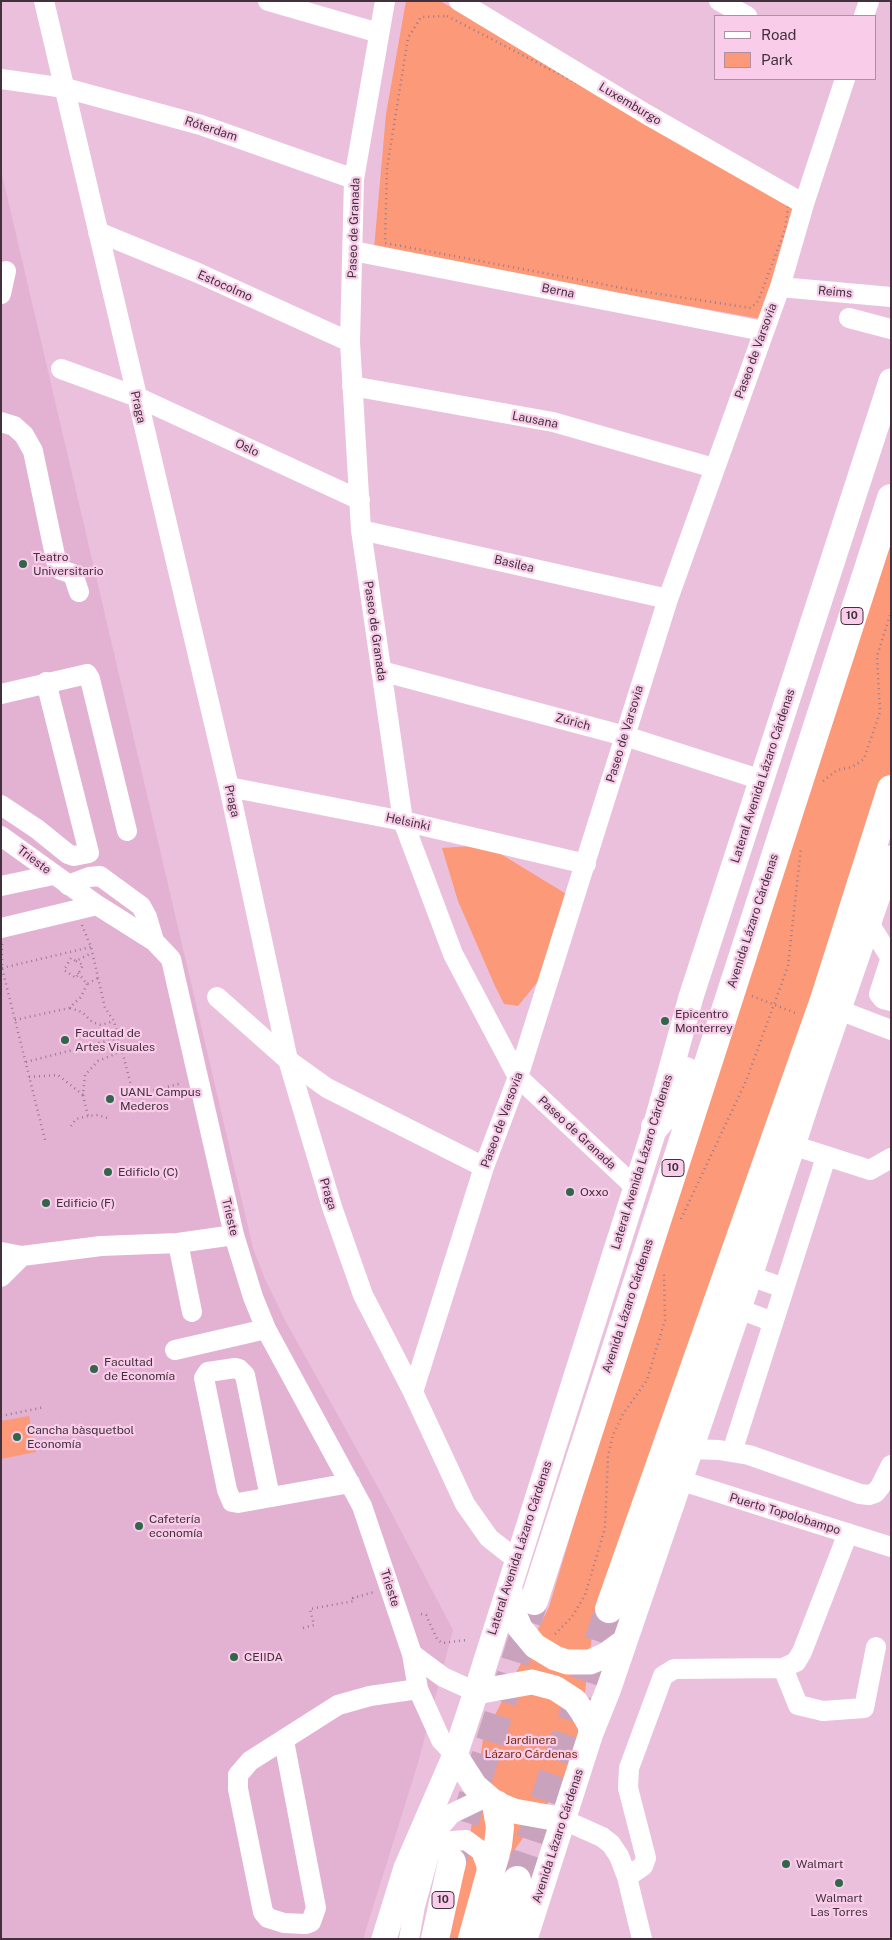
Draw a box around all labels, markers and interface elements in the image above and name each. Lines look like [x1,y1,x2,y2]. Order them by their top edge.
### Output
legend [714,15,877,80]
text: Road [761,26,797,43]
text: Park [761,51,793,68]
street label: Luxemburgo [596,80,664,128]
street label: Róterdam [183,114,239,144]
street label: Paseo de Granada [345,177,363,279]
street label: Estocolmo [195,268,255,304]
street label: Berna [540,281,576,301]
street label: Reims [817,283,853,301]
street label: Paseo de Varsovia [732,301,780,401]
street label: Praga [127,389,149,425]
street label: Lausana [511,408,559,432]
street label: Oslo [233,436,261,460]
place label: Teatro Universitario [33,550,103,578]
street label: Basilea [493,552,535,576]
marker: Teatro Universitario [17,558,29,570]
street label: Paseo de Granada [361,580,389,682]
road number: 10 [841,608,863,624]
street label: Paseo de Varsovia [603,684,647,784]
street label: Lateral Avenida Lázaro Cárdenas [728,687,798,865]
street label: Zúrich [554,710,592,734]
street label: Praga [221,783,243,819]
street label: Helsinki [384,810,432,834]
street label: Trieste [14,843,54,877]
street label: Avenida Lázaro Cárdenas [724,852,782,990]
place label: Epicentro Monterrey [675,1007,733,1035]
marker: Epicentro Monterrey [659,1015,671,1027]
place label: Facultad de Artes Visuales [75,1026,155,1054]
marker: Facultad de Artes Visuales [59,1034,71,1046]
street label: Paseo de Varsovia [478,1070,526,1170]
street label: Lateral Avenida Lázaro Cárdenas [608,1073,676,1251]
place label: UANL Campus Mederos [120,1085,201,1113]
marker: UANL Campus Mederos [104,1093,116,1105]
street label: Paseo de Granada [535,1093,619,1173]
road number: 10 [662,1160,684,1176]
place label: EdificIo (C) [118,1165,178,1179]
marker: EdificIo (C) [102,1166,114,1178]
street label: Praga [316,1176,340,1212]
place label: Oxxo [580,1185,609,1199]
marker: Oxxo [564,1186,576,1198]
place label: Edificio (F) [56,1196,115,1210]
marker: Edificio (F) [40,1197,52,1209]
street label: Trieste [219,1197,241,1237]
street label: Avenida Lázaro Cárdenas [599,1237,657,1375]
place label: Facultad de Economía [104,1355,175,1383]
marker: Facultad de Economía [88,1363,100,1375]
place label: Cancha bàsquetbol Economía [27,1423,134,1451]
marker: Cancha bàsquetbol Economía [11,1431,23,1443]
street label: Lateral Avenida Lázaro Cárdenas [485,1459,555,1637]
street label: Puerto Topolobampo [728,1490,842,1538]
place label: Cafetería economía [149,1512,203,1540]
marker: Cafetería economía [133,1520,145,1532]
street label: Trieste [377,1568,403,1608]
place label: CEIIDA [244,1650,283,1664]
marker: CEIIDA [228,1651,240,1663]
park label: Jardinera Lázaro Cárdenas [484,1733,578,1761]
street label: Avenida Lázaro Cárdenas [529,1767,587,1905]
place label: Walmart [796,1857,843,1871]
marker: Walmart [780,1858,792,1870]
marker: Walmart Las Torres [833,1877,845,1889]
place label: Walmart Las Torres [810,1891,868,1919]
road number: 10 [432,1892,454,1908]

